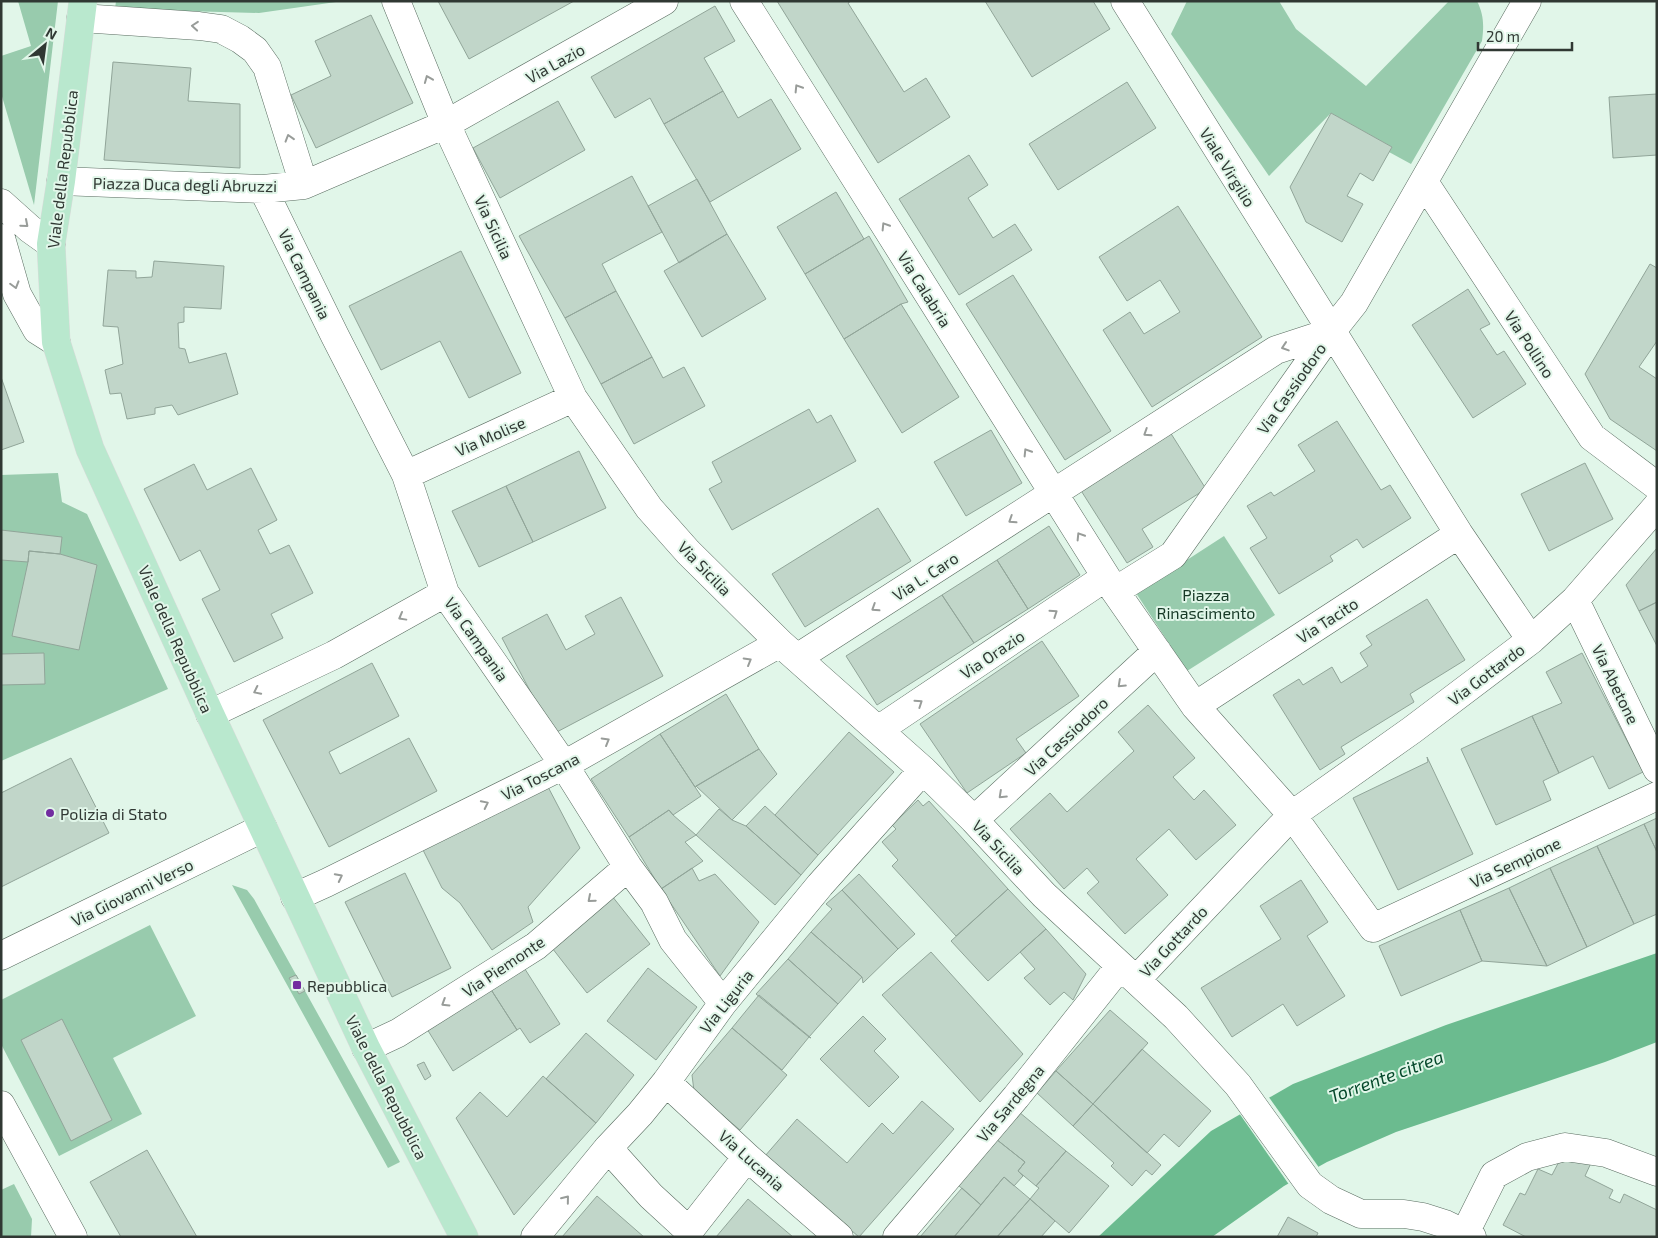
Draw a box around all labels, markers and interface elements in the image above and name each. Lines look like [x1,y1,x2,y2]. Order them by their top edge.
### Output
north arrow [20,20,70,70]
one-way arrow [190,20,198,31]
scale bar [1478,20,1572,52]
text: N [43,23,60,43]
text: 20 m [1486,27,1520,45]
street label: Via Lazio [522,39,588,87]
one-way arrow [423,75,434,84]
one-way arrow [795,84,804,94]
street label: Viale della Repubblica [43,89,81,249]
street label: Viale Virgilio [1196,124,1260,210]
one-way arrow [285,135,295,143]
street label: Piazza Duca degli Abruzzi [93,173,277,195]
street label: Via Sicilia [471,192,517,262]
one-way arrow [20,218,29,227]
one-way arrow [881,222,891,231]
street label: Via Campania [275,226,335,322]
street label: Via Calabria [894,248,956,330]
one-way arrow [9,280,19,288]
street label: Via Pollino [1501,307,1559,381]
street label: Via Cassiodoro [1253,339,1329,437]
one-way arrow [1281,341,1289,351]
street label: Via Molise [452,412,528,460]
one-way arrow [1143,427,1153,436]
one-way arrow [1024,448,1033,458]
one-way arrow [1008,513,1017,523]
one-way arrow [1077,532,1086,542]
street label: Via Sicilia [674,537,736,599]
street label: Via L. Caro [888,548,962,604]
street label: Viale della Repubblica [135,562,217,716]
park label: Piazza Rinascimento [1157,585,1255,622]
street label: Via Campania [441,593,513,685]
street label: Via Tacito [1293,593,1361,647]
one-way arrow [872,601,881,611]
one-way arrow [1048,609,1057,619]
one-way arrow [398,611,407,621]
street label: Via Orazio [956,626,1028,682]
street label: Via Gottardo [1444,639,1528,709]
street label: Via Abetone [1589,641,1643,727]
one-way arrow [742,657,751,667]
one-way arrow [1118,679,1127,688]
one-way arrow [254,685,263,695]
street label: Via Cassiodoro [1020,693,1112,779]
one-way arrow [913,700,922,709]
one-way arrow [601,737,610,747]
street label: Via Toscana [498,748,582,804]
one-way arrow [998,789,1007,798]
one-way arrow [480,800,489,810]
place label: Polizia di Stato [60,804,167,823]
marker: Polizia di Stato [44,807,56,819]
street label: Via Sicilia [969,816,1029,878]
street label: Via Sempione [1467,833,1563,891]
street label: Via Giovanni Verso [68,854,196,930]
one-way arrow [334,873,343,883]
one-way arrow [588,893,597,902]
street label: Via Gottardo [1135,901,1211,981]
street label: Via Piemonte [458,932,548,1000]
street label: Via Liguria [695,965,757,1037]
place label: Repubblica [307,976,387,995]
marker: Repubblica [291,979,303,991]
one-way arrow [442,997,451,1007]
street label: Viale della Repubblica [342,1012,432,1162]
water label: Torrente citrea [1326,1045,1446,1107]
street label: Via Sardegna [972,1061,1048,1145]
street label: Via Lucania [715,1125,789,1195]
one-way arrow [561,1196,569,1205]

